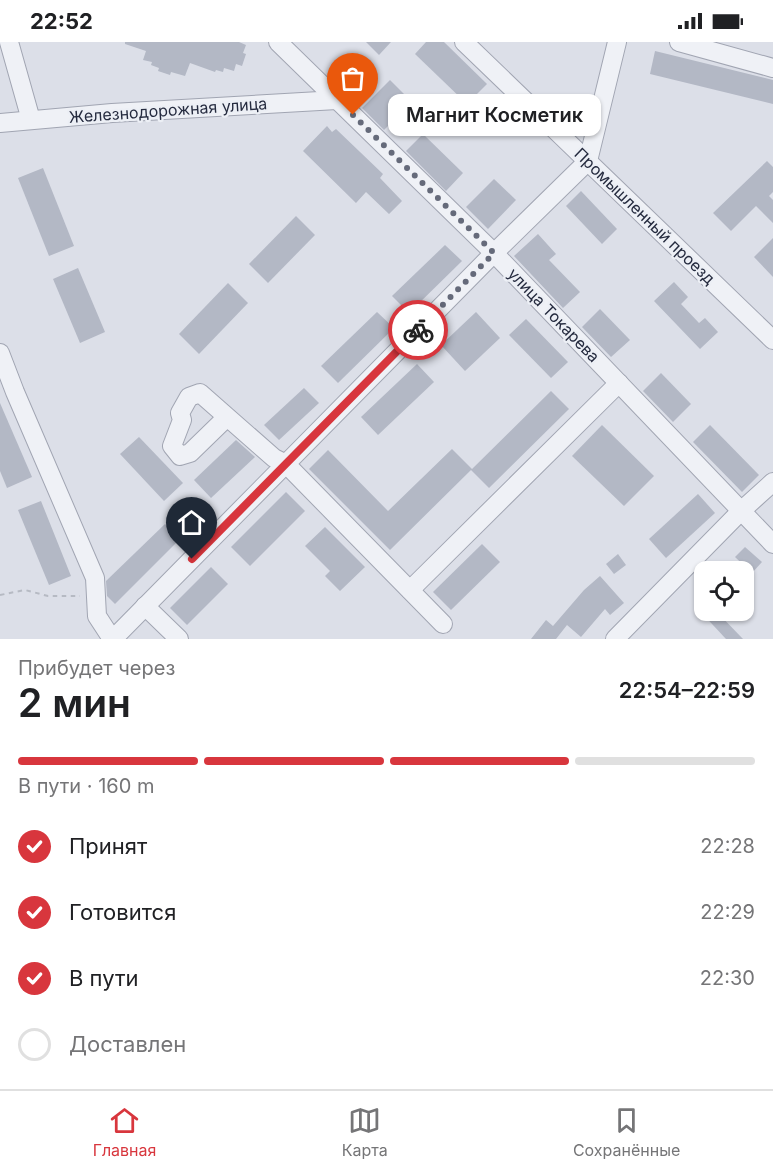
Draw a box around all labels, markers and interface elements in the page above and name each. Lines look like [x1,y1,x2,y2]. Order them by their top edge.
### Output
text: 22:52 [30,8,93,34]
pin [327,53,378,115]
icon: bag [336,62,369,95]
street label: Железнодорожная улица [68,93,268,127]
callout: Магнит Косметик [389,94,602,136]
text: Магнит Косметик [406,103,583,127]
street label: Промышленный проезд [571,144,719,288]
street label: улица Токарева [504,264,604,366]
courier [388,300,448,360]
icon: bike [402,314,435,347]
pin [166,497,217,559]
icon: home [175,506,208,539]
map controls [694,561,754,621]
button: locate [694,561,754,621]
text: Прибудет через [18,656,175,680]
text: 22:54–22:59 [619,677,755,703]
text: 2 мин [18,679,131,726]
text: В пути · 160 m [18,774,154,798]
icon: check [18,830,51,863]
text: Принят [69,833,147,859]
text: 22:28 [700,834,755,858]
icon: check [18,896,51,929]
text: Готовится [69,899,176,925]
text: 22:29 [700,900,755,924]
icon: check [18,962,51,995]
text: В пути [69,965,138,991]
text: 22:30 [700,966,755,990]
text: Доставлен [69,1031,186,1057]
tab: Главная [93,1104,156,1160]
tab: Карта [342,1104,388,1160]
tab: Сохранённые [573,1104,680,1160]

